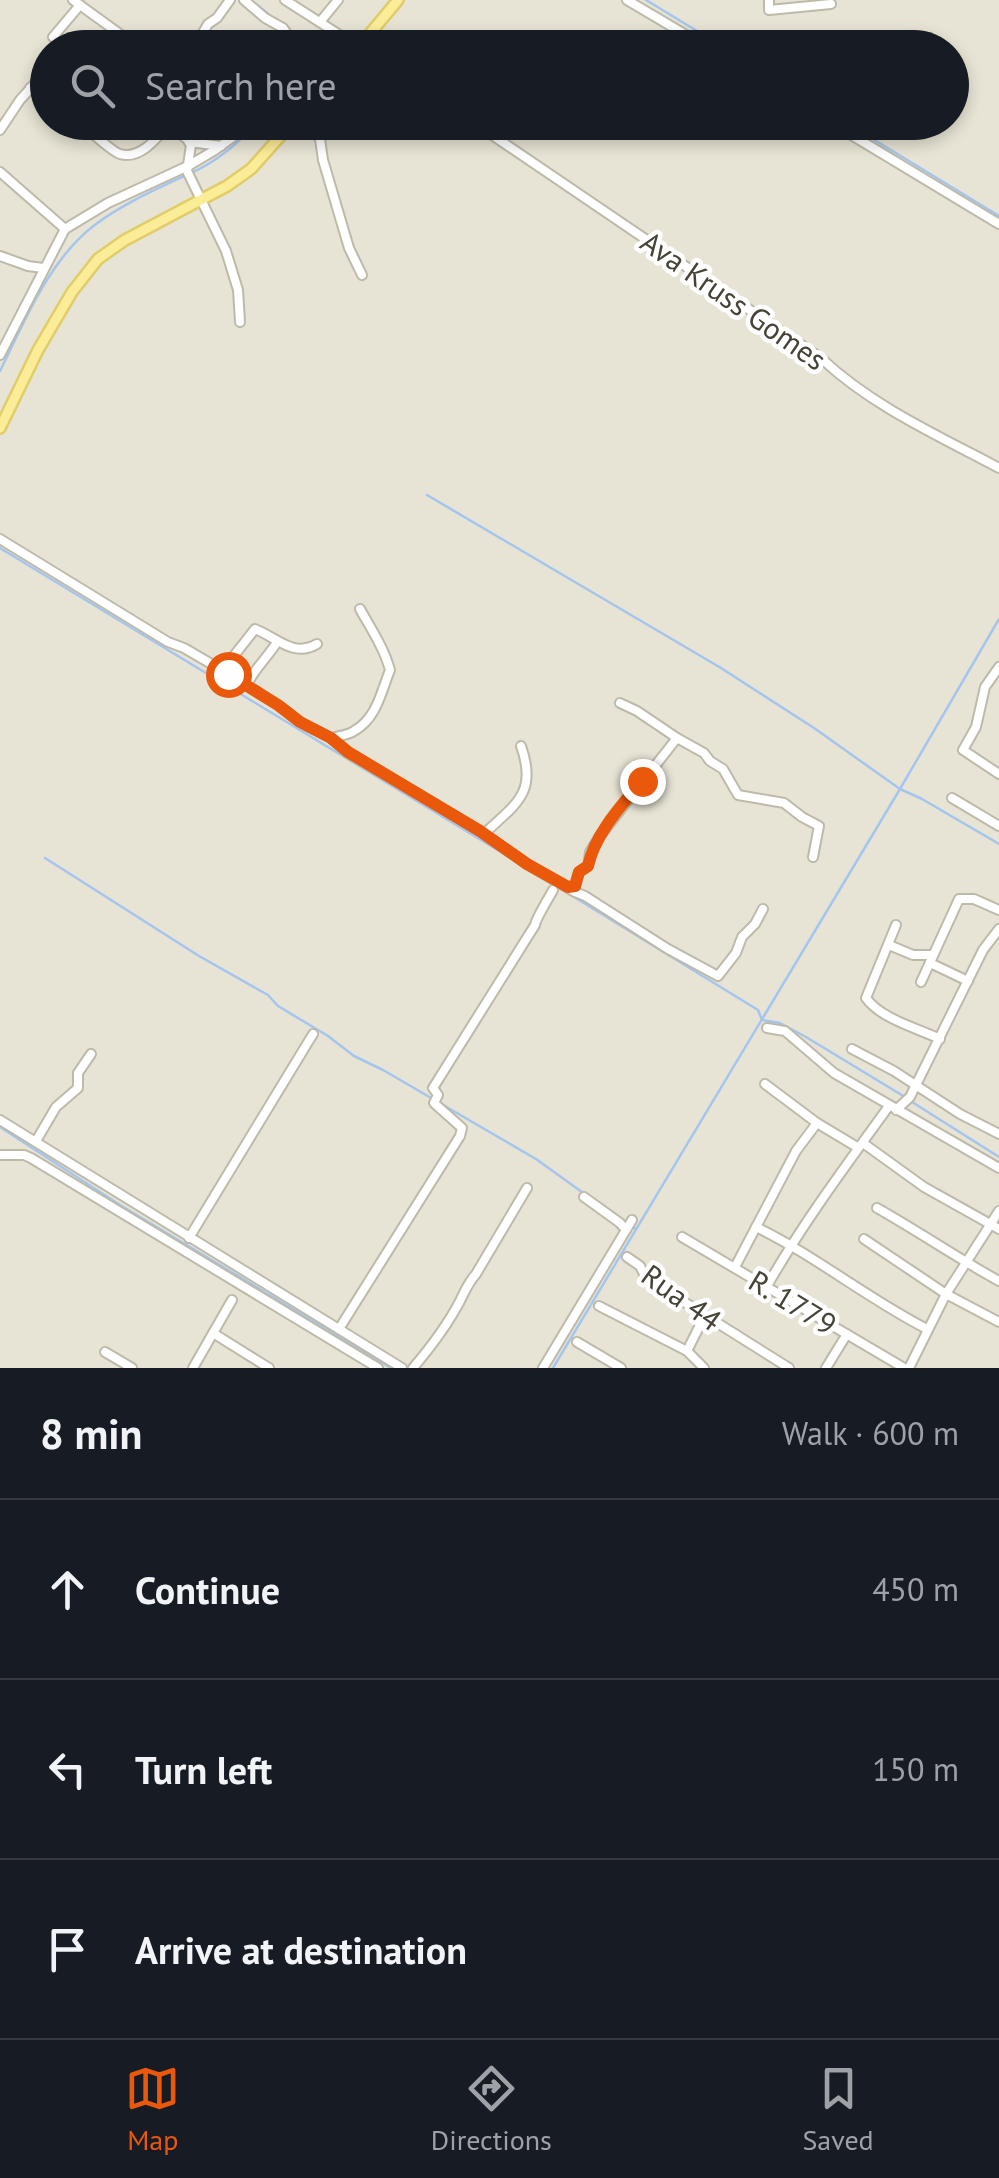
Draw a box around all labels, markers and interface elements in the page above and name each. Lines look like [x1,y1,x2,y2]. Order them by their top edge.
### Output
search box [30,30,969,140]
icon: search [65,58,120,113]
text: Search here [145,61,337,110]
street label: Ava Kruss Gomes [634,222,834,378]
route start [206,652,252,698]
route end [620,759,666,805]
street label: Rua 44 [634,1255,730,1339]
street label: R. 1779 [742,1261,844,1343]
text: 8 min [40,1406,142,1461]
text: Walk · 600 m [782,1412,959,1454]
icon: ahead [40,1562,95,1617]
text: Continue [135,1565,280,1614]
text: 450 m [872,1568,959,1610]
icon: left [40,1742,95,1797]
text: Turn left [135,1745,272,1794]
text: 150 m [872,1748,959,1790]
icon: arrive [40,1922,95,1977]
text: Arrive at destination [135,1925,467,1974]
tab: Map [125,2061,180,2158]
tab: Directions [431,2061,552,2158]
tab: Saved [802,2061,874,2158]

